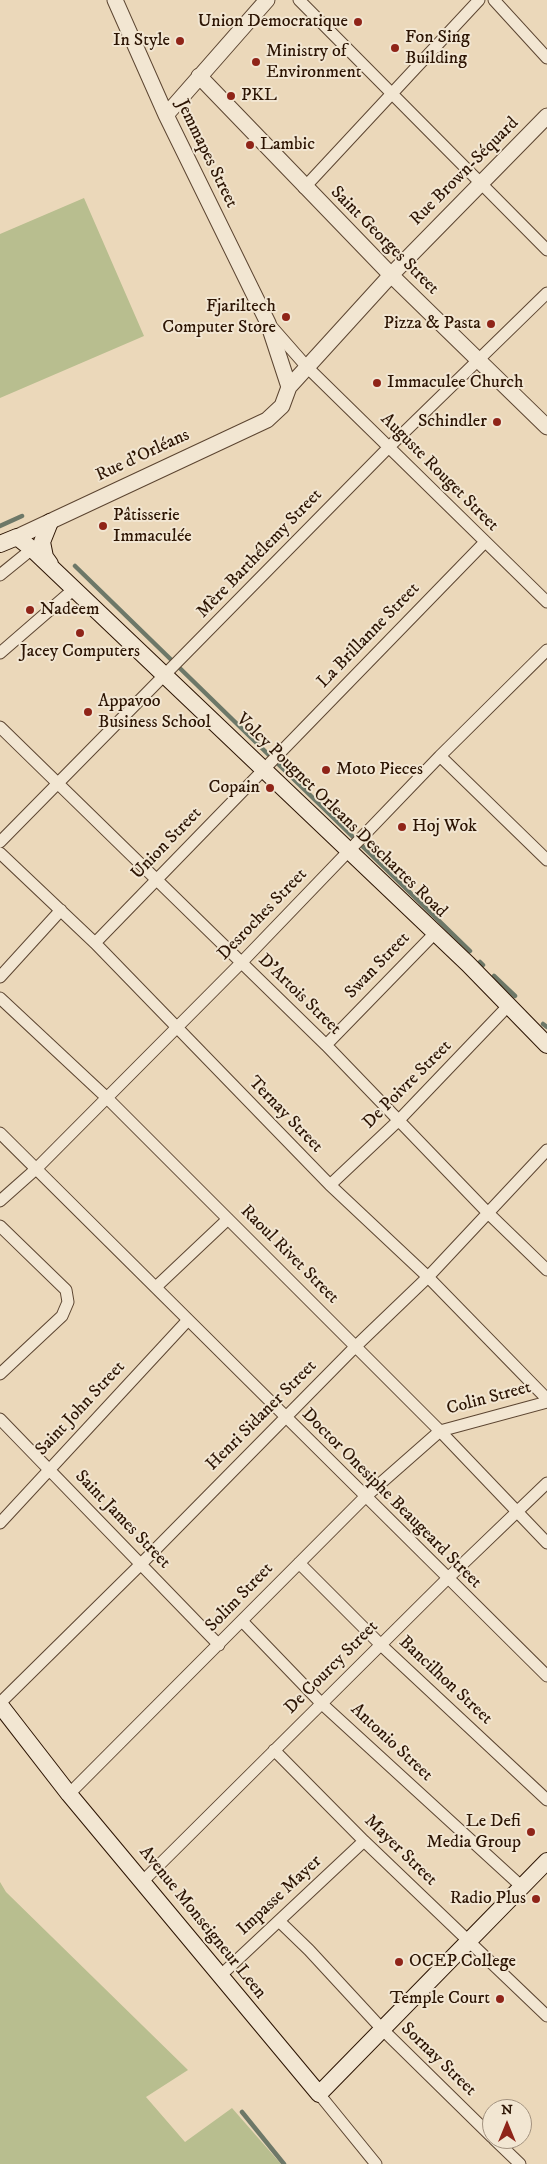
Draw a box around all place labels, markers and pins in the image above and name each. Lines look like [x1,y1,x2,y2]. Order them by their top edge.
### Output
place label: Union Democratique [198,11,348,33]
marker: Union Democratique [352,16,364,28]
place label: Fon Sing Building [405,27,470,70]
place label: In Style [113,30,170,52]
marker: In Style [174,35,186,47]
place label: Ministry of Environment [266,41,361,84]
marker: Fon Sing Building [389,42,401,54]
marker: Ministry of Environment [250,56,262,68]
place label: PKL [241,85,277,107]
marker: PKL [225,90,237,102]
place label: Lambic [260,134,315,156]
marker: Lambic [244,139,256,151]
place label: Fjariltech Computer Store [162,296,276,338]
marker: Fjariltech Computer Store [280,311,292,323]
place label: Pizza & Pasta [384,313,481,335]
marker: Pizza & Pasta [485,318,497,330]
place label: Immaculee Church [387,372,523,394]
marker: Immaculee Church [371,377,383,389]
place label: Schindler [418,411,487,433]
marker: Schindler [491,416,503,428]
place label: Pâtisserie Immaculée [113,505,192,548]
marker: Pâtisserie Immaculée [97,520,109,532]
place label: Nadeem [40,599,99,621]
marker: Nadeem [24,604,36,616]
marker: Jacey Computers [74,627,86,639]
place label: Jacey Computers [20,641,140,663]
place label: Appavoo Business School [98,691,211,734]
marker: Appavoo Business School [82,706,94,718]
place label: Moto Pieces [336,759,423,781]
marker: Moto Pieces [320,764,332,776]
place label: Copain [209,777,260,799]
marker: Copain [264,782,276,794]
place label: Hoj Wok [412,816,477,838]
marker: Hoj Wok [396,821,408,833]
place label: Le Defi Media Group [426,1811,521,1854]
marker: Le Defi Media Group [525,1826,537,1838]
place label: Radio Plus [450,1888,526,1910]
marker: Radio Plus [530,1893,542,1905]
place label: OCEP College [409,1951,516,1973]
marker: OCEP College [393,1956,405,1968]
place label: Temple Court [390,1988,490,2010]
marker: Temple Court [494,1993,506,2005]

